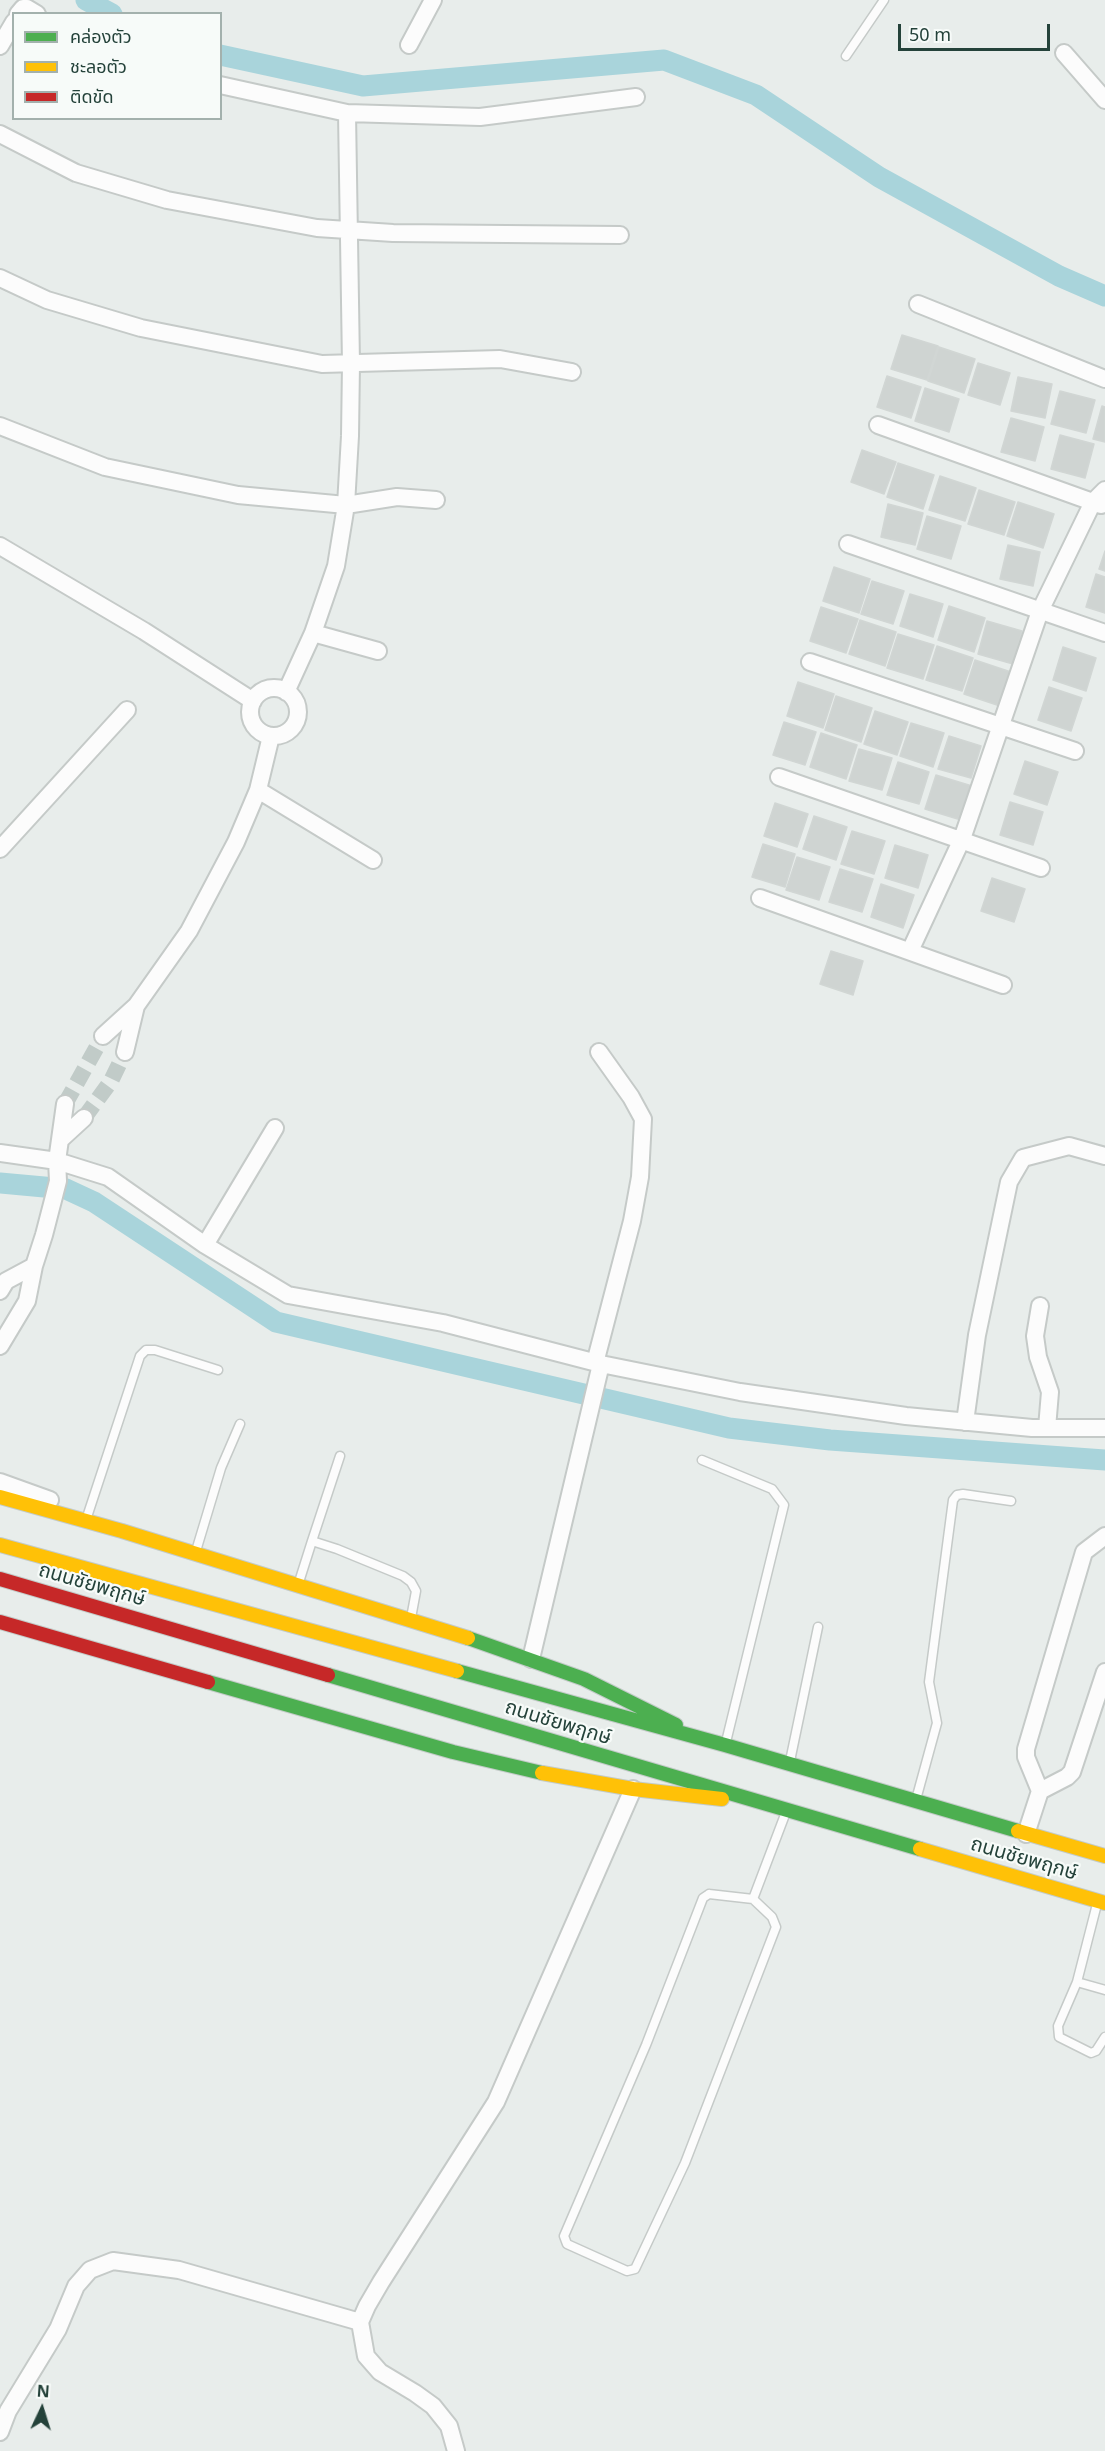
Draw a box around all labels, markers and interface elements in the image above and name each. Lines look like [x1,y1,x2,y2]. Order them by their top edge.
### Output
legend [12,12,222,120]
scale bar [901,12,1052,50]
text: 50 m [909,22,951,46]
text: คล่องตัว [70,24,132,48]
text: ชะลอตัว [70,54,127,78]
text: ติดขัด [70,84,113,108]
street label: ถนนชัยพฤกษ์ [36,1558,148,1612]
street label: ถนนชัยพฤกษ์ [502,1695,614,1751]
street label: ถนนชัยพฤกษ์ [968,1832,1080,1886]
north arrow [12,2379,72,2439]
text: N [36,2380,51,2402]

